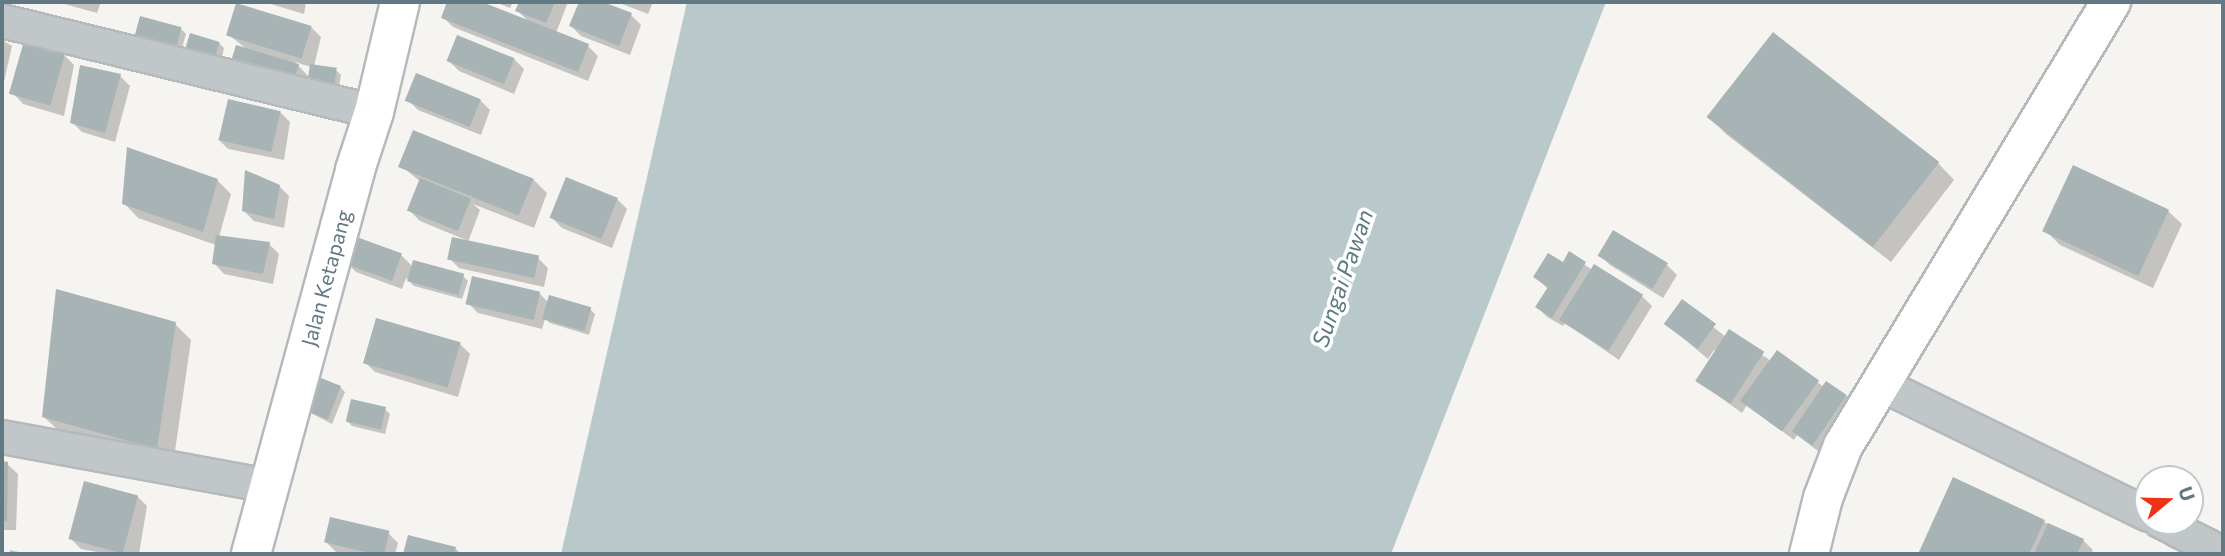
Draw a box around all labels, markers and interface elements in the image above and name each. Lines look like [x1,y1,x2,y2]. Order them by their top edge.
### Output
water label: Sungai Pawan [1306,206,1378,350]
street label: Jalan Ketapang [296,207,356,349]
north arrow [2134,465,2204,535]
text: U [2174,483,2201,504]

